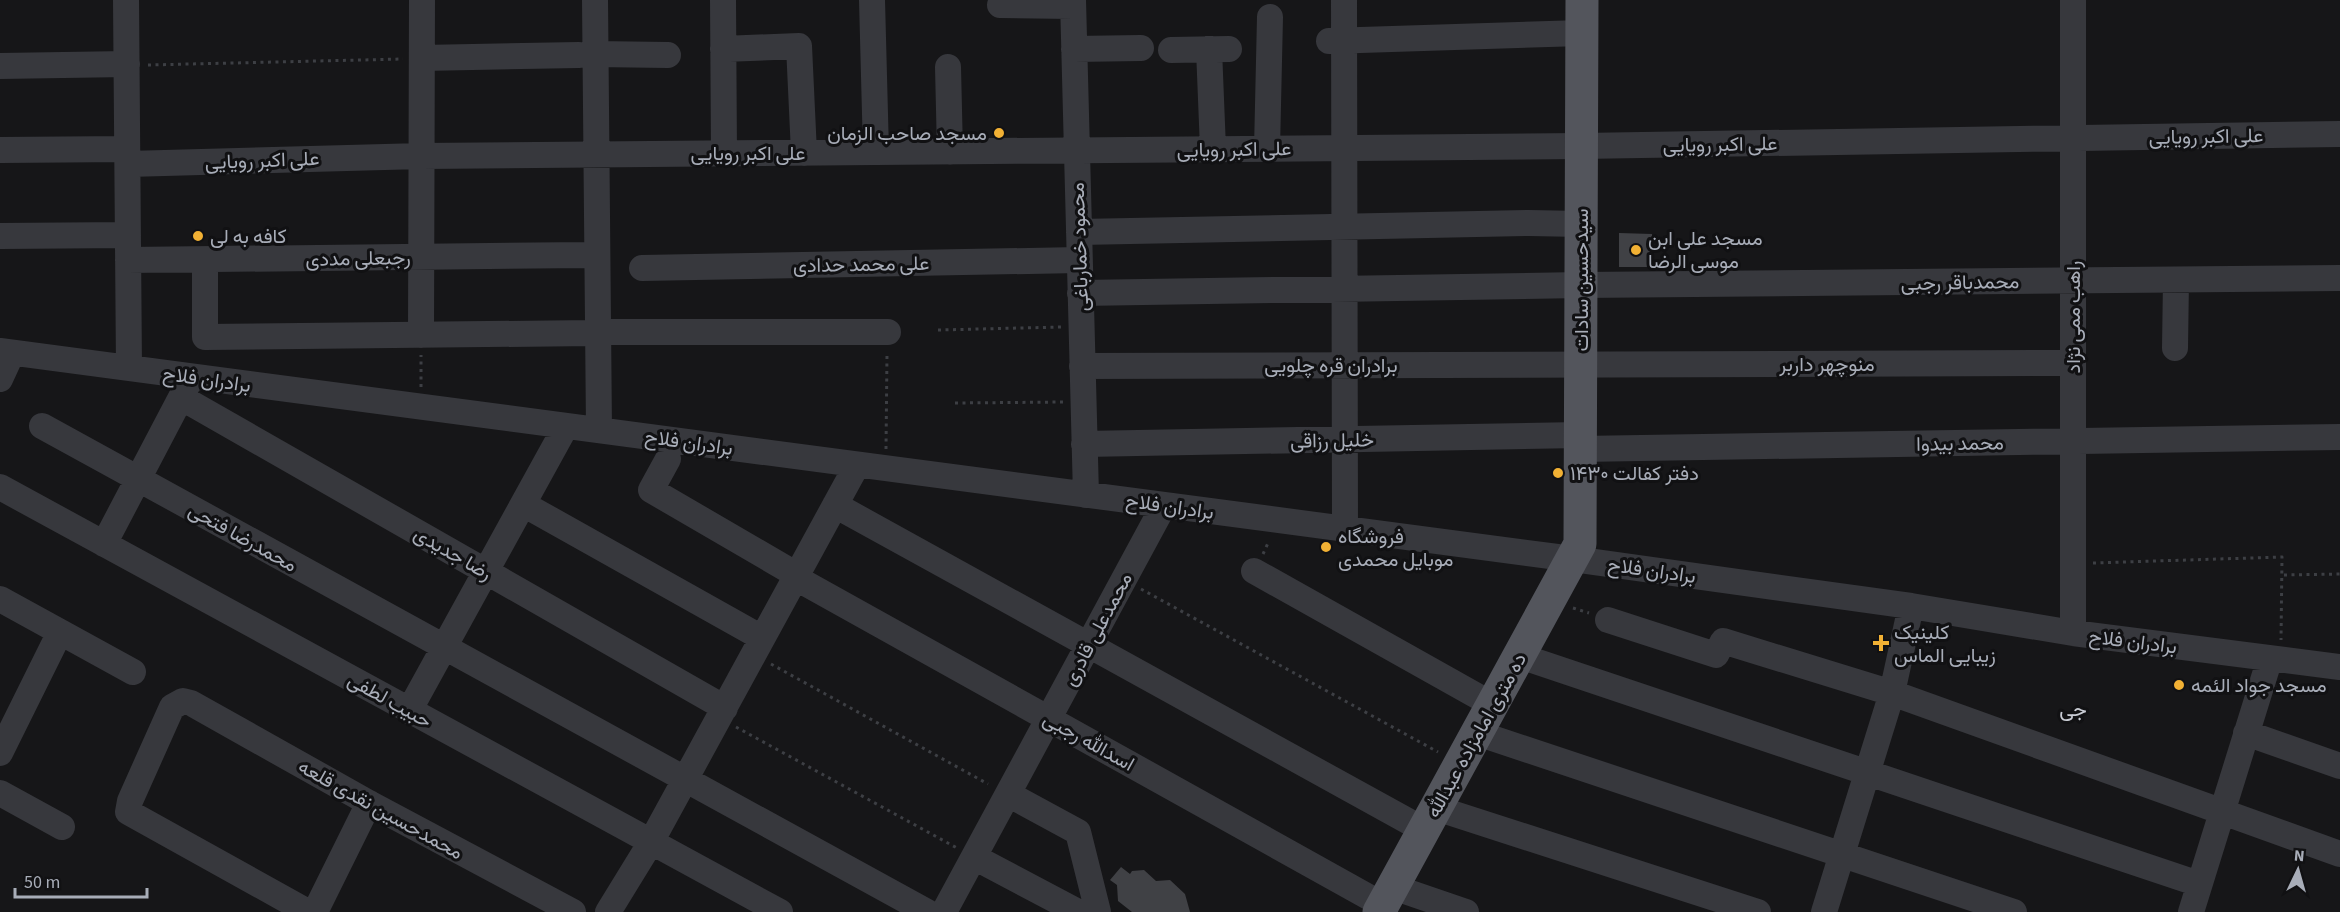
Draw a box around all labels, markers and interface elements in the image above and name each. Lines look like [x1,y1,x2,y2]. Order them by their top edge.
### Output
place label: مسجد صاحب الزمان [827,120,987,148]
street label: علی اکبر رویایی [2148,122,2264,152]
marker: مسجد صاحب الزمان [992,126,1006,140]
street label: علی اکبر رویایی [1662,130,1778,160]
street label: علی اکبر رویایی [1176,135,1292,165]
street label: علی اکبر رویایی [691,140,805,168]
street label: علی اکبر رویایی [204,145,320,177]
street label: محمود خمارباغی [1064,182,1096,312]
street label: سیدحسین سادات [1568,208,1596,352]
place label: کافه به لی [210,223,287,251]
place label: مسجد علی ابن موسی الرضا [1648,225,1763,276]
marker: کافه به لی [191,229,205,243]
marker: مسجد علی ابن موسی الرضا [1629,243,1643,257]
street label: رجبعلی مددی [305,244,411,274]
street label: علی محمد حدادی [793,250,930,280]
street label: راهب ممی نژاد [2060,261,2088,373]
street label: محمدباقر رجبی [1900,268,2020,298]
street label: منوچهر داربر [1778,351,1875,379]
street label: برادران قره چلویی [1264,352,1398,380]
street label: برادران فلاح [161,360,253,400]
street label: برادران فلاح [643,423,735,463]
street label: خلیل رزاقی [1290,426,1374,456]
street label: محمد بیدوا [1916,429,2004,459]
place label: دفتر کفالت ۱۴۳۰ [1570,460,1699,488]
marker: دفتر کفالت ۱۴۳۰ [1551,466,1565,480]
street label: برادران فلاح [1124,487,1216,527]
street label: محمدرضا فتحی [183,496,302,579]
street label: رضا جدیدی [408,520,497,588]
place label: فروشگاه موبایل محمدی [1338,523,1454,574]
marker: فروشگاه موبایل محمدی [1319,540,1333,554]
street label: برادران فلاح [1606,551,1698,591]
street label: محمدعلی قادری [1056,568,1140,691]
place label: کلینیک زیبایی الماس [1894,619,1996,670]
street label: برادران فلاح [2087,623,2179,661]
marker: کلینیک زیبایی الماس [1872,634,1890,652]
street label: ده متری امامزاده عبدالله [1420,648,1534,823]
street label: حبیب لطفی [342,666,437,736]
place label: مسجد جواد الئمه [2191,672,2327,700]
marker: مسجد جواد الئمه [2172,678,2186,692]
district label: جی [2059,694,2087,724]
street label: اسدالله رجبی [1038,705,1139,779]
street label: محمدحسین نقدی قلعه [293,753,468,867]
north arrow [2268,840,2328,900]
text: N [2293,845,2305,867]
scale bar [15,861,147,899]
text: 50 m [24,870,60,895]

